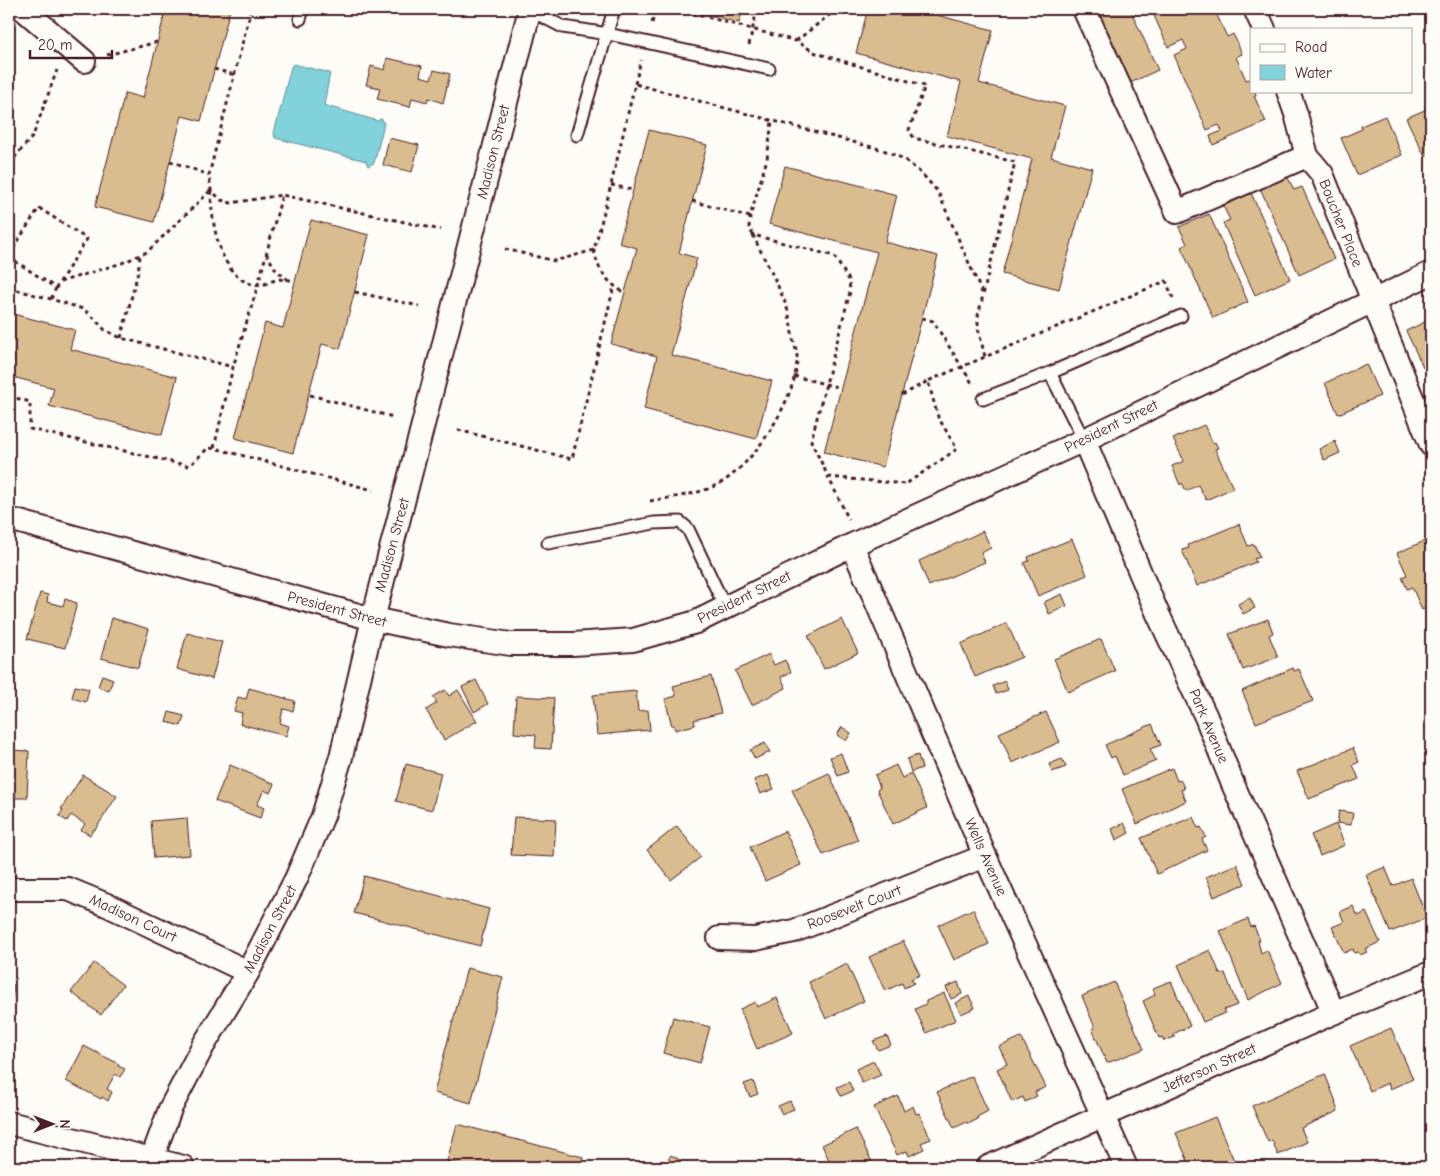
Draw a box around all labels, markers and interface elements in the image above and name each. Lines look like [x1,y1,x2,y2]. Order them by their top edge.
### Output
scale bar [30,28,112,60]
legend [1250,28,1412,92]
text: 20 m [38,36,72,54]
text: Road [1295,38,1327,56]
text: Water [1295,64,1332,82]
street label: Madison Street [473,102,514,201]
street label: Boucher Place [1315,177,1367,270]
street label: President Street [1061,395,1161,456]
street label: Madison Street [371,495,413,594]
street label: President Street [694,566,794,627]
street label: President Street [285,587,389,631]
street label: Park Avenue [1185,686,1233,767]
street label: Wells Avenue [961,815,1011,899]
street label: Madison Street [239,881,301,976]
street label: Roosevelt Court [804,881,904,933]
street label: Madison Court [87,890,180,946]
street label: Jefferson Street [1159,1039,1259,1097]
north arrow [28,1098,78,1148]
text: N [56,1119,73,1129]

